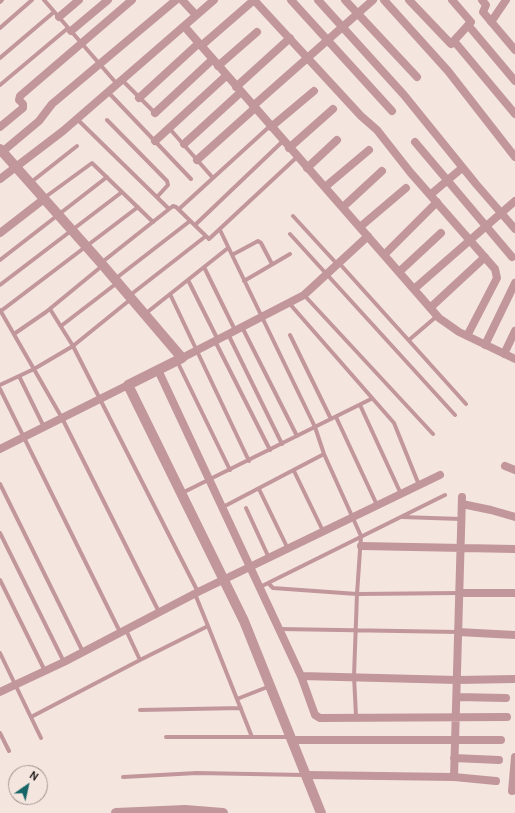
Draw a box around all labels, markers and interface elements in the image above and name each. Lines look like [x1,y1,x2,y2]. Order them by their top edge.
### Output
north arrow [8,765,48,805]
text: N [27,768,41,784]

